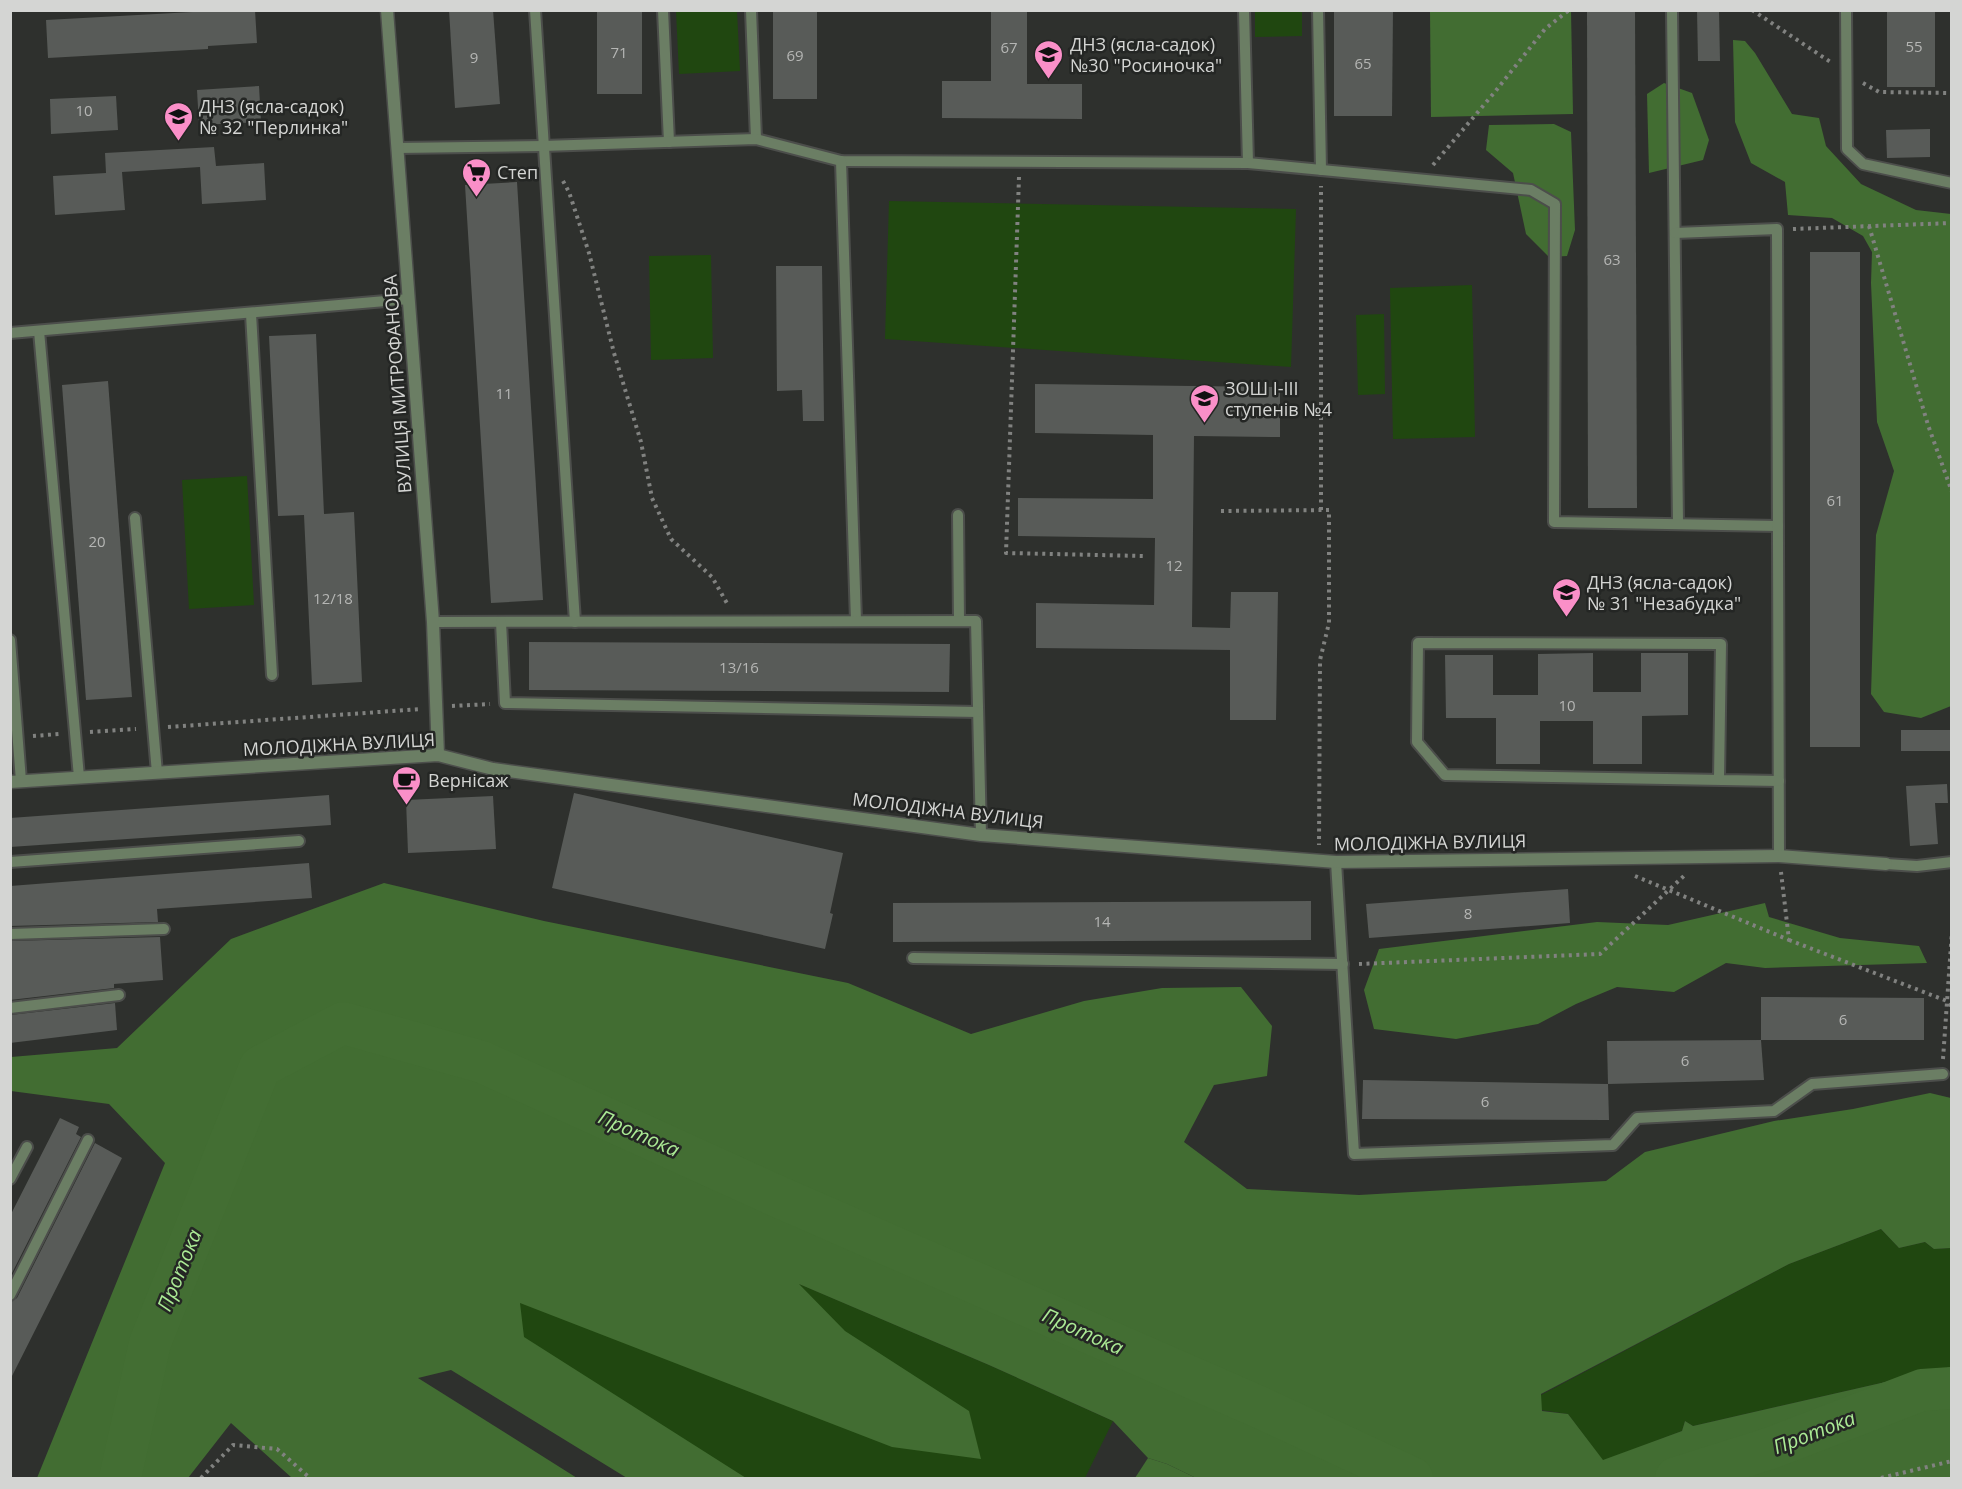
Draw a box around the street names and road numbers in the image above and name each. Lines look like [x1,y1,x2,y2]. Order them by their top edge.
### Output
street label: ВУЛИЦЯ МИТРОФАНОВА [377,273,417,494]
street label: МОЛОДІЖНА ВУЛИЦЯ [242,727,436,761]
street label: МОЛОДІЖНА ВУЛИЦЯ [851,786,1045,834]
street label: МОЛОДІЖНА ВУЛИЦЯ [1334,828,1526,856]

